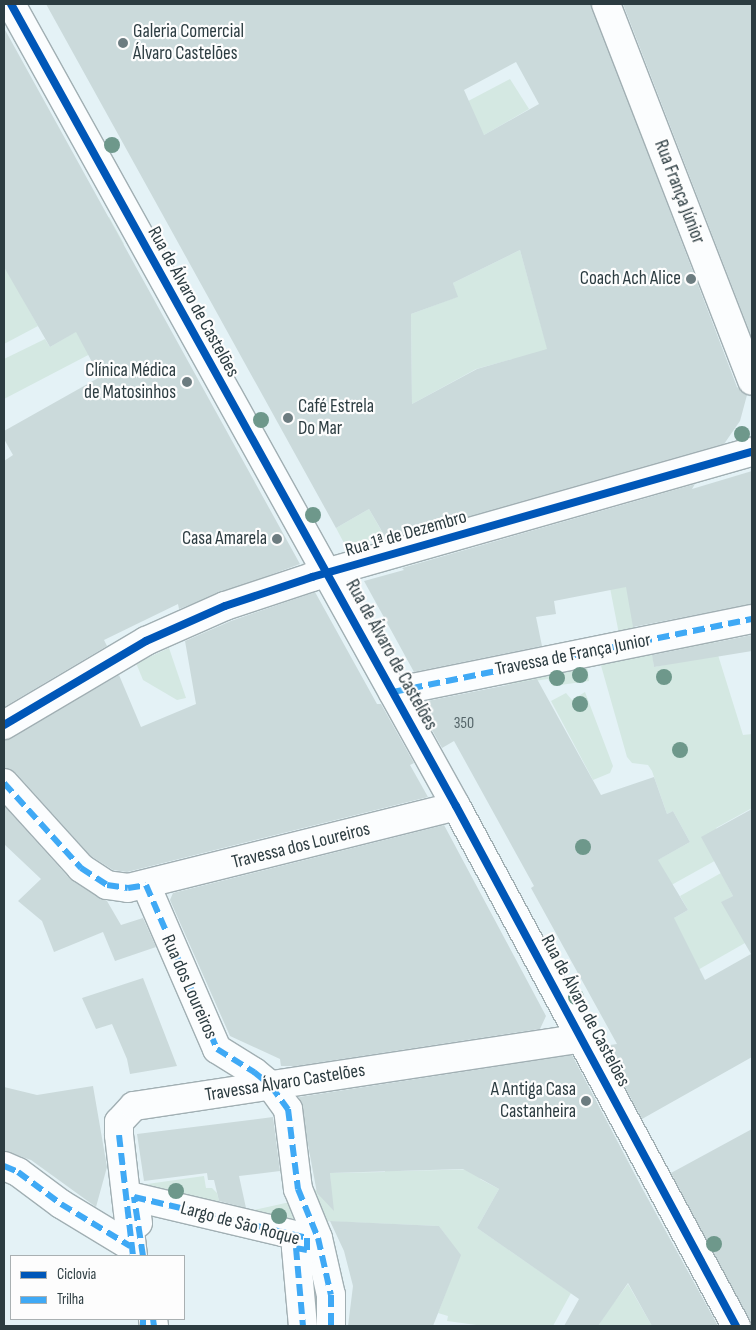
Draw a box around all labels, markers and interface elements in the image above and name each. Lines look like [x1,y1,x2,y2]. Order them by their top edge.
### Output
place label: Galeria Comercial Álvaro Castelões [133,21,244,65]
marker: Galeria Comercial Álvaro Castelões [117,37,129,49]
street label: Rua França Júnior [649,137,709,247]
street label: Rua de Álvaro de Castelões [142,223,244,381]
place label: Coach Ach Alice [580,268,681,290]
marker: Coach Ach Alice [685,273,697,285]
place label: Clínica Médica de Matosinhos [84,360,176,404]
marker: Clínica Médica de Matosinhos [180,375,194,389]
place label: Café Estrela Do Mar [298,396,374,440]
marker: Café Estrela Do Mar [282,412,294,424]
street label: Rua 1ª de Dezembro [343,506,469,562]
place label: Casa Amarela [182,528,267,550]
marker: Casa Amarela [271,533,283,545]
street label: Rua de Álvaro de Castelões [340,576,442,734]
street label: Travessa de França Junior [493,629,653,681]
house number: 350 [454,714,474,734]
street label: Travessa dos Loureiros [230,818,372,874]
street label: Rua dos Loureiros [156,931,222,1043]
street label: Rua de Álvaro de Castelões [535,931,635,1091]
street label: Travessa Álvaro Castelões [203,1059,367,1107]
place label: A Antiga Casa Castanheira [491,1079,576,1123]
marker: A Antiga Casa Castanheira [580,1095,592,1107]
street label: Largo de São Roque [178,1197,302,1251]
legend [10,1255,185,1320]
text: Ciclovia [57,1265,96,1284]
text: Trilha [57,1290,84,1309]

